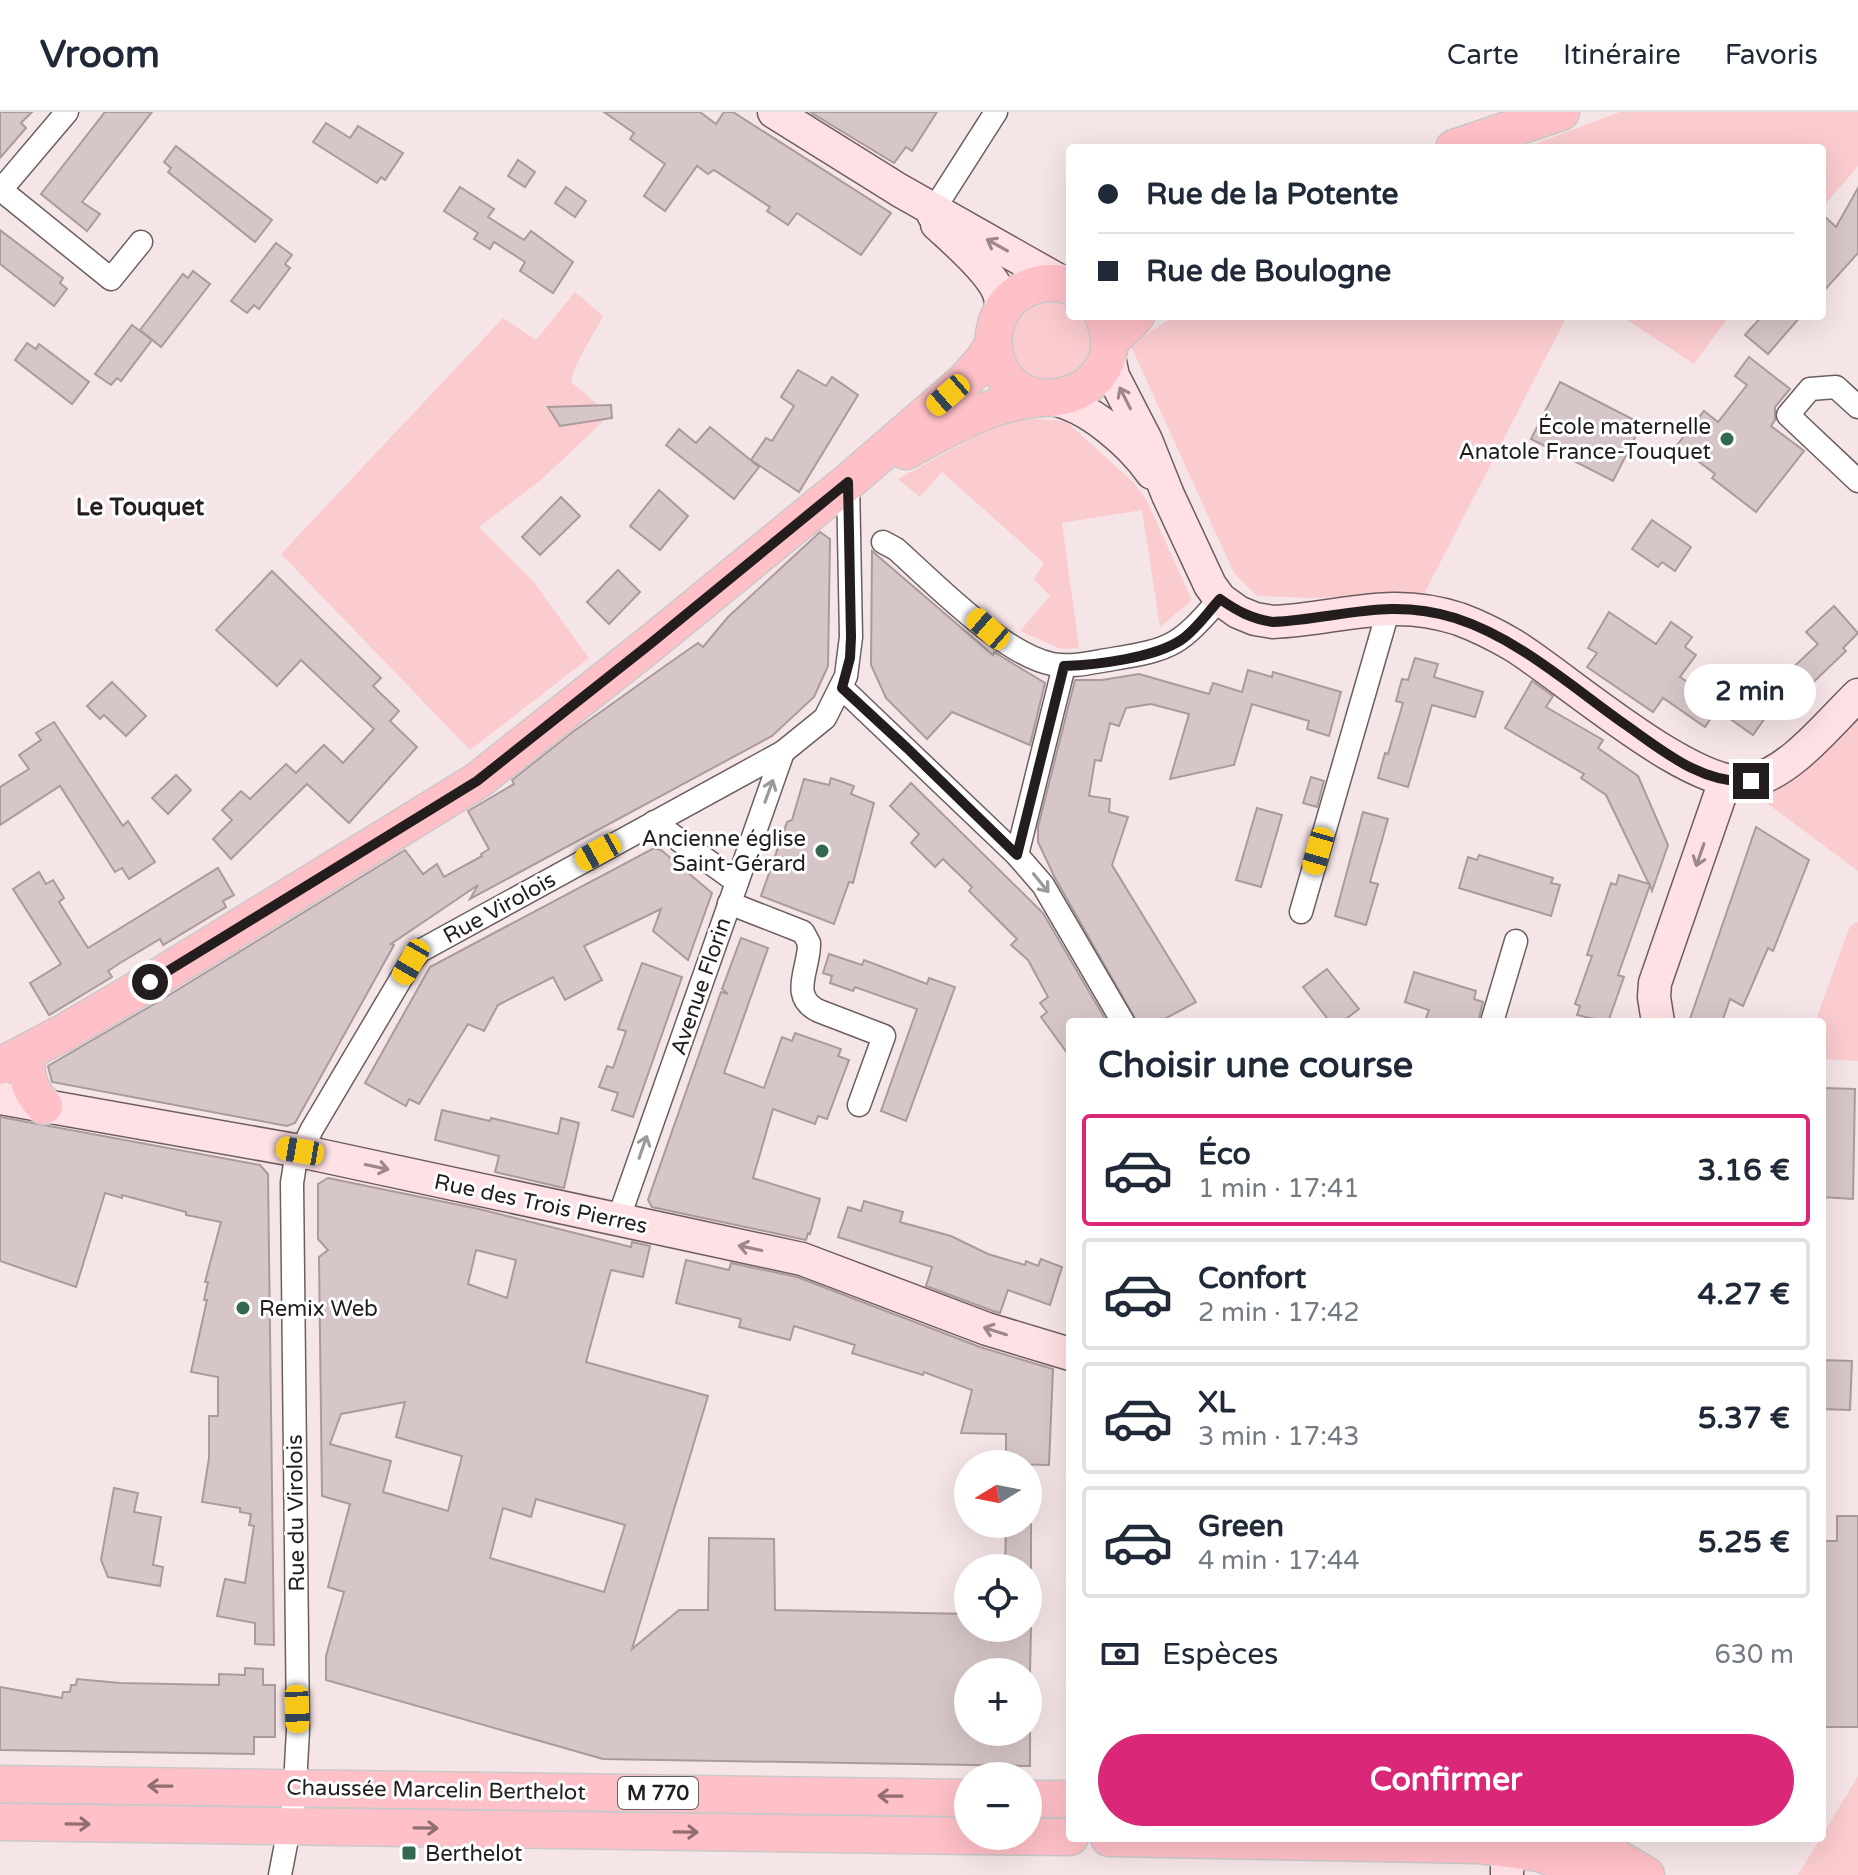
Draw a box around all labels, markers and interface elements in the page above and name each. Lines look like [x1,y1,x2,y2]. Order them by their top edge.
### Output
text: Vroom [40,32,160,78]
text: Carte [1447,38,1519,72]
text: Itinéraire [1563,38,1681,72]
text: Favoris [1725,38,1818,72]
text: Rue de la Potente [1146,176,1398,213]
one-way arrow [986,237,1010,252]
text: Rue de Boulogne [1146,253,1391,290]
car [922,370,974,420]
one-way arrow [1116,387,1132,411]
place label: École maternelle Anatole France-Touquet [1458,413,1711,465]
marker: École maternelle Anatole France-Touquet [1718,430,1736,448]
district label: Le Touquet [76,493,205,522]
car [962,604,1014,654]
callout: 2 min [1685,665,1817,721]
text: 2 min [1715,676,1785,707]
route end [1733,763,1769,799]
one-way arrow [763,779,777,804]
car [1300,825,1336,877]
place label: Ancienne église Saint-Gérard [641,826,806,877]
car [571,830,625,874]
marker: Ancienne église Saint-Gérard [813,842,831,860]
one-way arrow [1691,842,1706,867]
street label: Rue Virolois [439,866,560,949]
one-way arrow [1032,872,1049,893]
street label: Avenue Florin [665,914,737,1059]
car [389,935,433,989]
route start [132,964,168,1000]
text: Choisir une course [1098,1044,1413,1087]
one-way arrow [637,1134,652,1159]
icon: car [1102,1134,1174,1206]
car [274,1135,326,1167]
text: Éco [1198,1136,1251,1173]
text: 3.16 € [1697,1152,1790,1189]
one-way arrow [363,1160,389,1175]
street label: Rue des Trois Pierres [432,1169,650,1239]
text: 1 min · 17:41 [1198,1173,1360,1204]
one-way arrow [737,1240,763,1255]
icon: car [1102,1258,1174,1330]
text: Confort [1198,1260,1306,1297]
text: 4.27 € [1697,1276,1790,1313]
place label: Remix Web [259,1296,378,1322]
text: 2 min · 17:42 [1198,1297,1360,1328]
marker: Remix Web [234,1299,252,1317]
one-way arrow [983,1323,1009,1338]
icon: car [1102,1382,1174,1454]
text: XL [1198,1384,1235,1421]
text: 5.37 € [1698,1400,1790,1437]
text: 3 min · 17:43 [1198,1421,1360,1452]
street label: Rue du Virolois [282,1434,310,1592]
north arrow [954,1450,1042,1538]
map controls [954,1450,1042,1850]
icon: car [1102,1506,1174,1578]
text: Green [1198,1508,1284,1545]
text: 5.25 € [1698,1524,1790,1561]
text: 4 min · 17:44 [1198,1545,1360,1576]
button: locate [954,1554,1042,1642]
icon: cash [1098,1632,1142,1676]
text: Espèces [1162,1636,1279,1673]
text: 630 m [1714,1639,1794,1670]
button: + [954,1658,1042,1746]
car [284,1685,310,1733]
button: Confirmer [1098,1734,1794,1826]
button: − [954,1762,1042,1850]
street label: Chaussée Marcelin Berthelot [286,1774,586,1806]
road number: M 770 [618,1777,698,1809]
one-way arrow [147,1778,174,1794]
one-way arrow [877,1789,904,1804]
one-way arrow [64,1816,91,1831]
one-way arrow [412,1820,439,1836]
one-way arrow [672,1824,699,1840]
place label: Berthelot [425,1841,522,1867]
marker: Berthelot [400,1844,418,1862]

